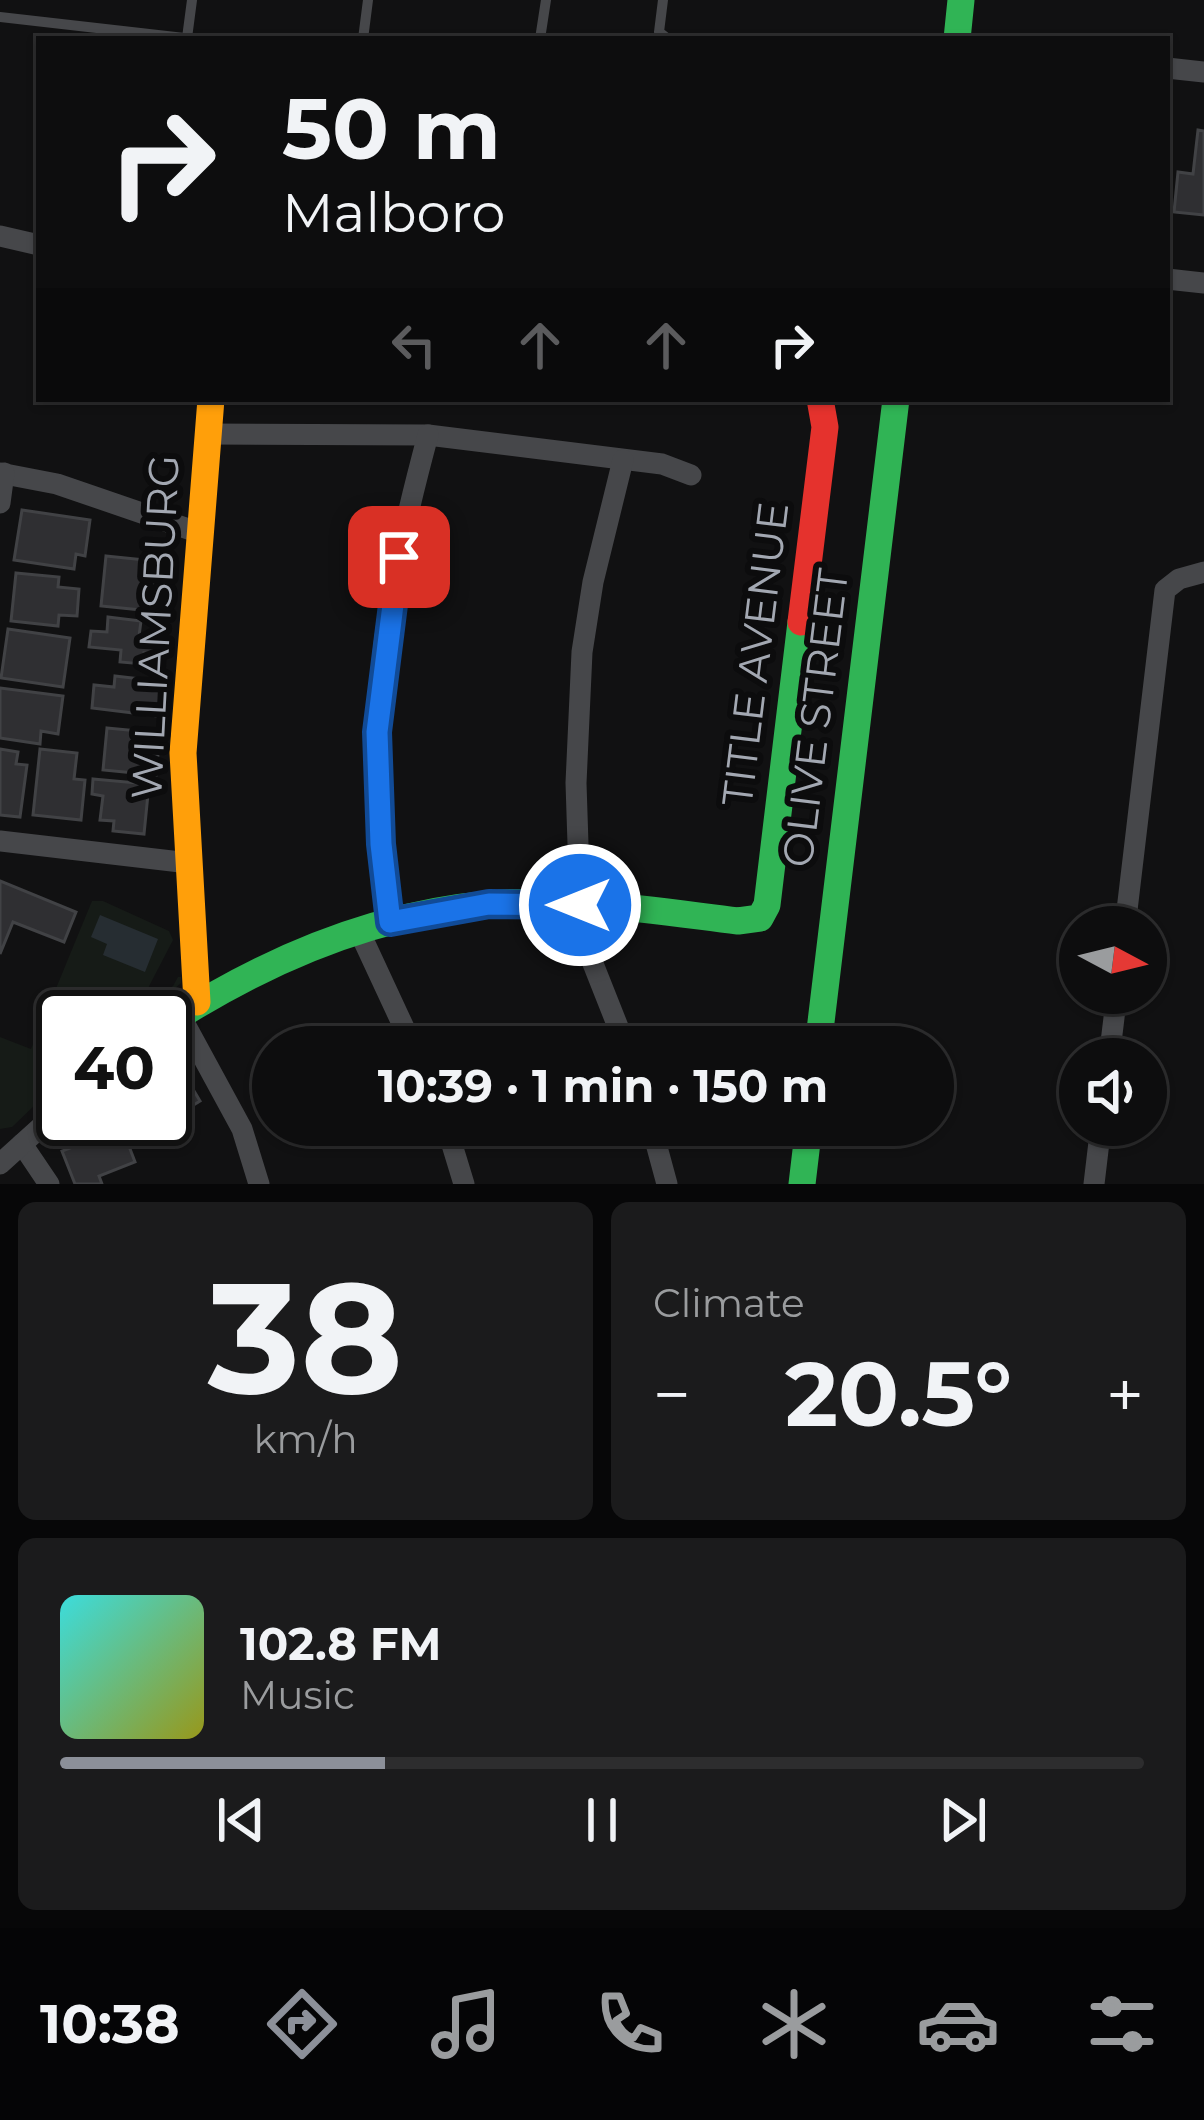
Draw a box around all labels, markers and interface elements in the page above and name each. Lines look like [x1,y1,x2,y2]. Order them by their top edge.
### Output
text: 50 m [282,78,501,180]
icon: right [84,84,240,240]
text: Malboro [282,180,505,246]
icon: left [381,312,447,378]
icon: ahead [507,312,573,378]
icon: ahead [633,312,699,378]
icon: right [759,312,825,378]
street label: WILLIAMSBURG [120,454,190,800]
street label: TITLE AVENUE [711,499,799,809]
pin [348,506,450,608]
icon: arrive [366,524,432,590]
street label: OLIVE STREET [771,566,859,870]
position arrow [517,842,643,968]
north arrow [1059,906,1167,1014]
map controls [1059,906,1167,1146]
speed limit sign: 40 [36,990,192,1146]
button: sound [1059,1038,1167,1146]
text: 10:39 · 1 min · 150 m [378,1058,828,1113]
text: 38 [208,1242,403,1432]
text: Climate [653,1279,805,1327]
text: 20.5° [785,1339,1012,1449]
text: − [653,1354,691,1435]
text: + [1106,1354,1144,1435]
text: km/h [253,1415,358,1463]
text: 102.8 FM [240,1616,441,1671]
text: Music [240,1671,355,1719]
icon: previous [208,1787,274,1853]
icon: pause [569,1787,635,1853]
icon: next [930,1787,996,1853]
icon: directions [260,1982,344,2066]
icon: music [424,1982,508,2066]
icon: phone [588,1982,672,2066]
icon: climate [752,1982,836,2066]
icon: car [916,1982,1000,2066]
icon: filters [1080,1982,1164,2066]
text: 10:38 [40,1991,180,2057]

